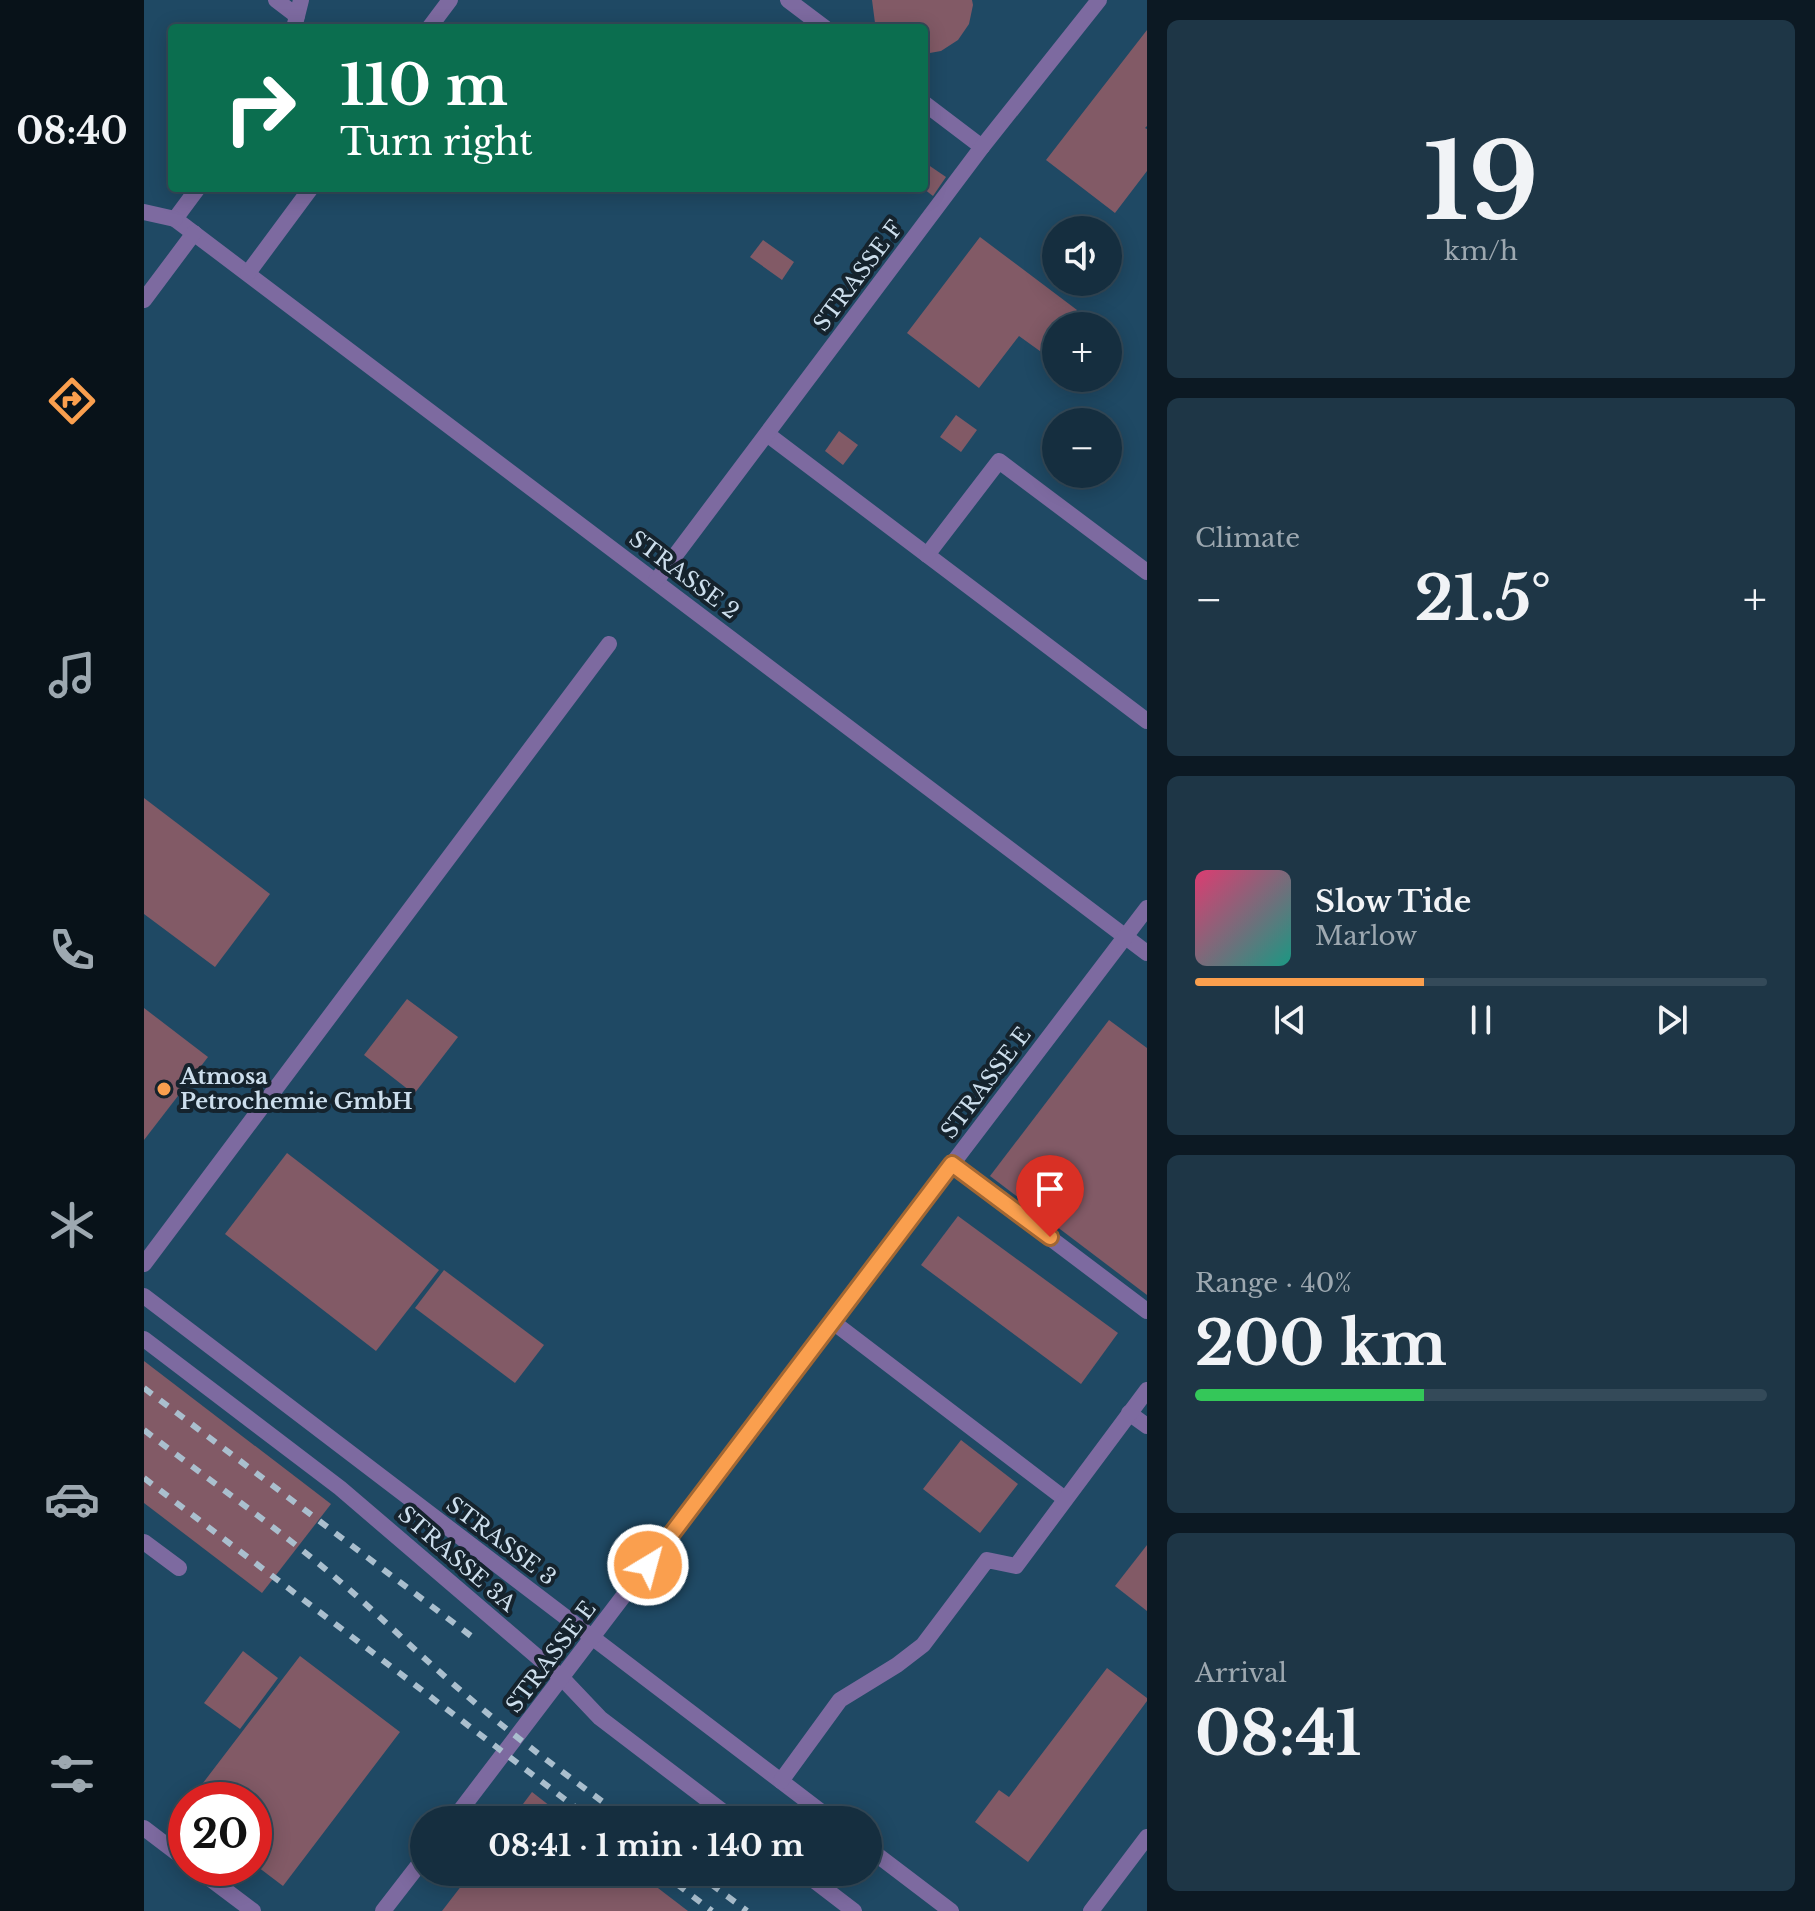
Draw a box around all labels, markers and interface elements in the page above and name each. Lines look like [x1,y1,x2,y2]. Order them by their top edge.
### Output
text: 110 m [340,51,508,120]
icon: right [208,56,312,160]
text: 08:40 [16,109,128,154]
text: 19 [1423,118,1539,247]
text: Turn right [340,120,533,165]
street label: STRASSE F [808,215,908,337]
map controls [1042,216,1122,488]
button: sound [1042,216,1122,296]
text: km/h [1444,235,1518,267]
button: + [1042,312,1122,392]
icon: directions [44,373,100,429]
button: − [1042,408,1122,488]
text: Climate [1195,522,1300,554]
street label: STRASSE 2 [624,525,744,625]
text: 21.5° [1415,562,1551,636]
text: − [1195,572,1223,627]
text: + [1743,572,1767,627]
icon: music [44,647,100,703]
text: Slow Tide [1315,883,1471,920]
text: Marlow [1315,920,1417,952]
icon: phone [44,922,100,978]
icon: previous [1268,998,1312,1042]
icon: pause [1459,998,1503,1042]
icon: next [1650,998,1694,1042]
street label: STRASSE E [935,1022,1037,1144]
place label: Atmosa Petrochemie GmbH [179,1063,413,1115]
marker: Atmosa Petrochemie GmbH [155,1080,173,1098]
pin [1016,1155,1084,1237]
icon: arrive [1028,1167,1072,1211]
icon: climate [44,1197,100,1253]
text: Range · 40% [1195,1267,1352,1299]
text: 200 km [1195,1307,1447,1381]
icon: car [44,1471,100,1527]
street label: STRASSE 3 [441,1491,561,1591]
street label: STRASSE 3A [393,1501,522,1618]
position arrow [606,1523,690,1607]
street label: STRASSE E [500,1596,602,1718]
text: Arrival [1195,1657,1287,1689]
text: 08:41 [1195,1697,1361,1771]
icon: filters [44,1746,100,1802]
speed limit sign: 20 [168,1782,272,1886]
text: 08:41 · 1 min · 140 m [488,1827,804,1864]

